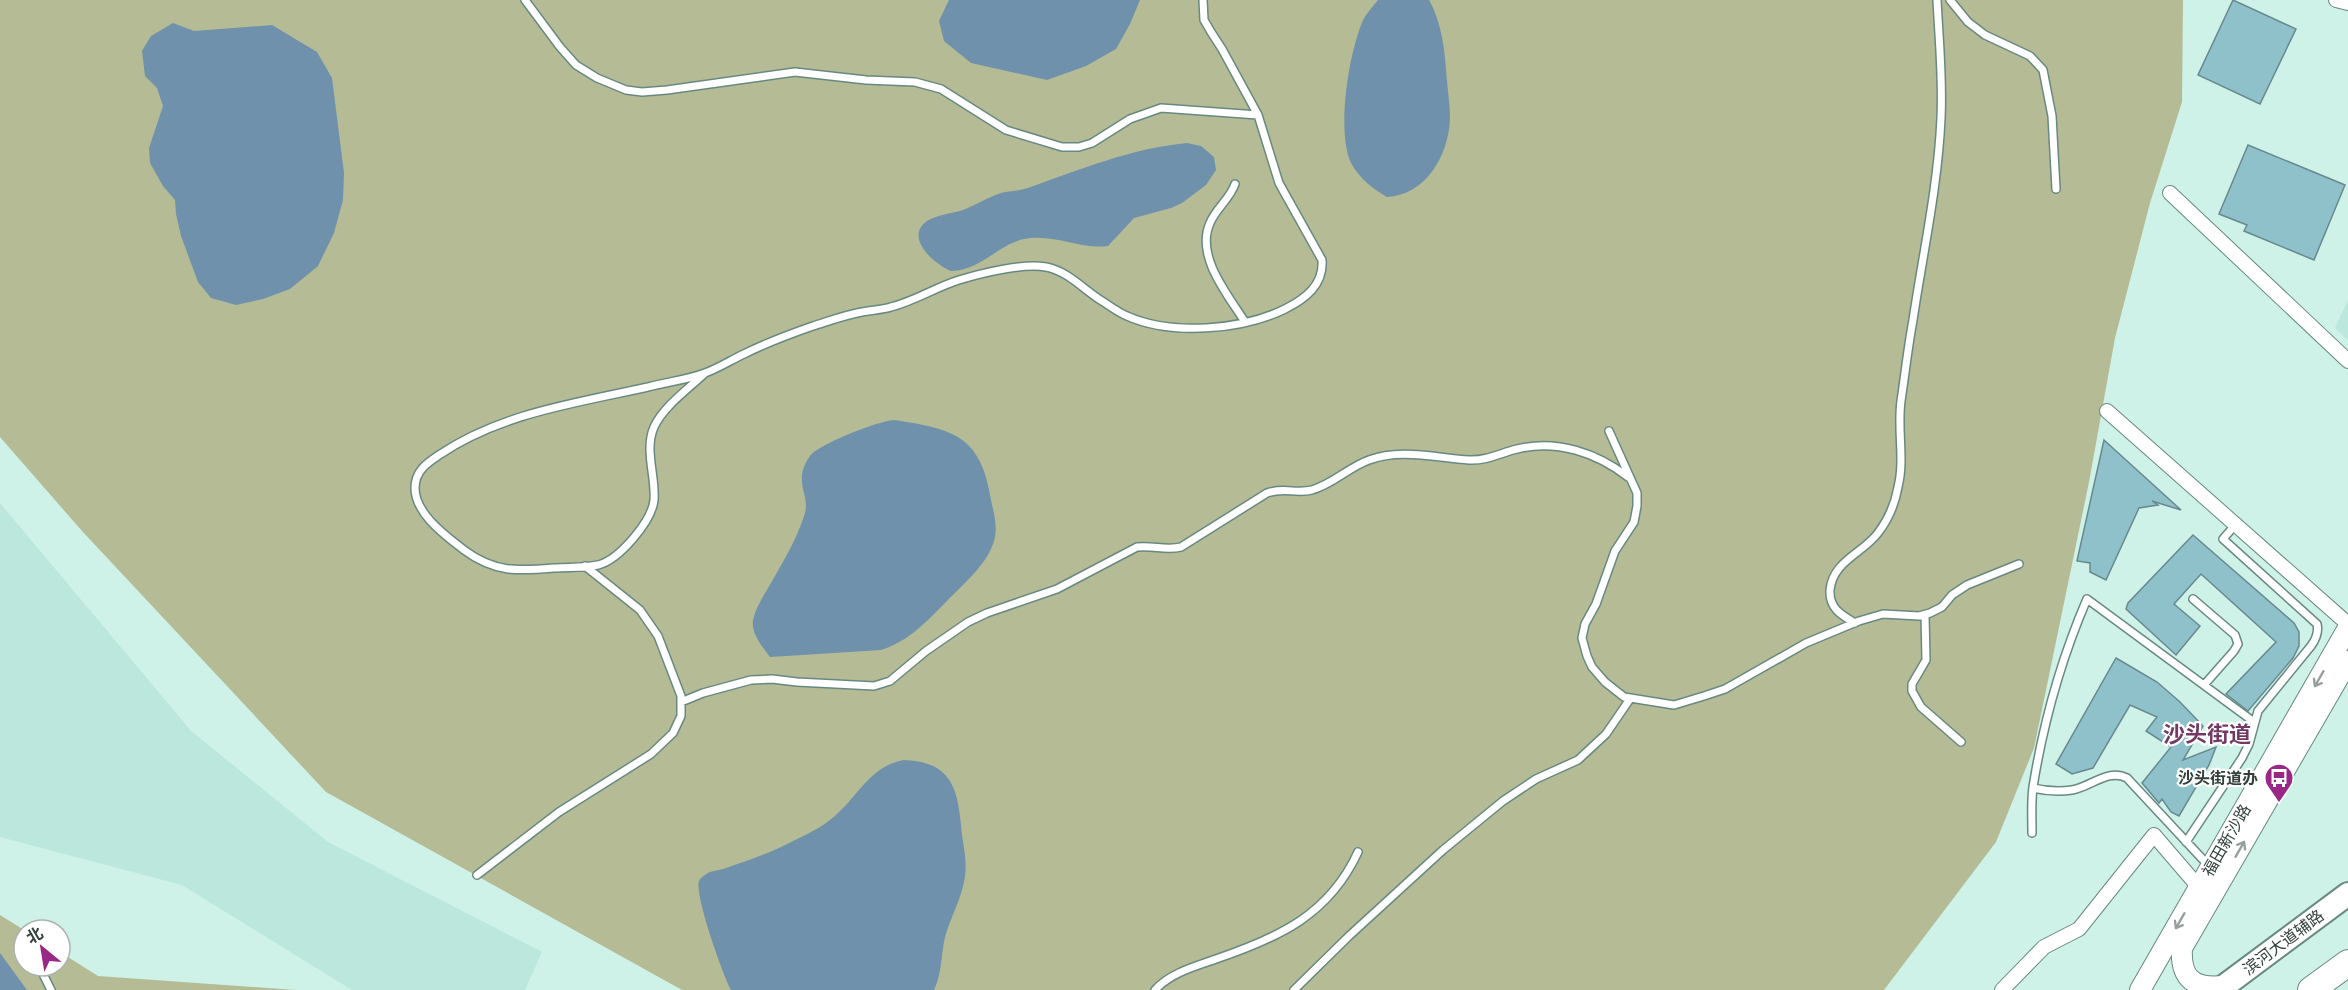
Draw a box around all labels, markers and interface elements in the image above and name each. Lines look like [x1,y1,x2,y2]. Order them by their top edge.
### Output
one-way arrow [2313,670,2325,687]
district label: 沙头街道 [2163,720,2251,748]
bus stop icon: 沙头街道办 [2263,762,2295,804]
place label: 沙头街道办 [2178,768,2258,788]
street label: 福田新沙路 [2197,800,2255,880]
one-way arrow [2234,841,2246,858]
street label: 滨河大道辅路 [2239,905,2327,979]
one-way arrow [2173,912,2185,929]
north arrow [12,918,72,978]
text: 北 [23,922,46,948]

